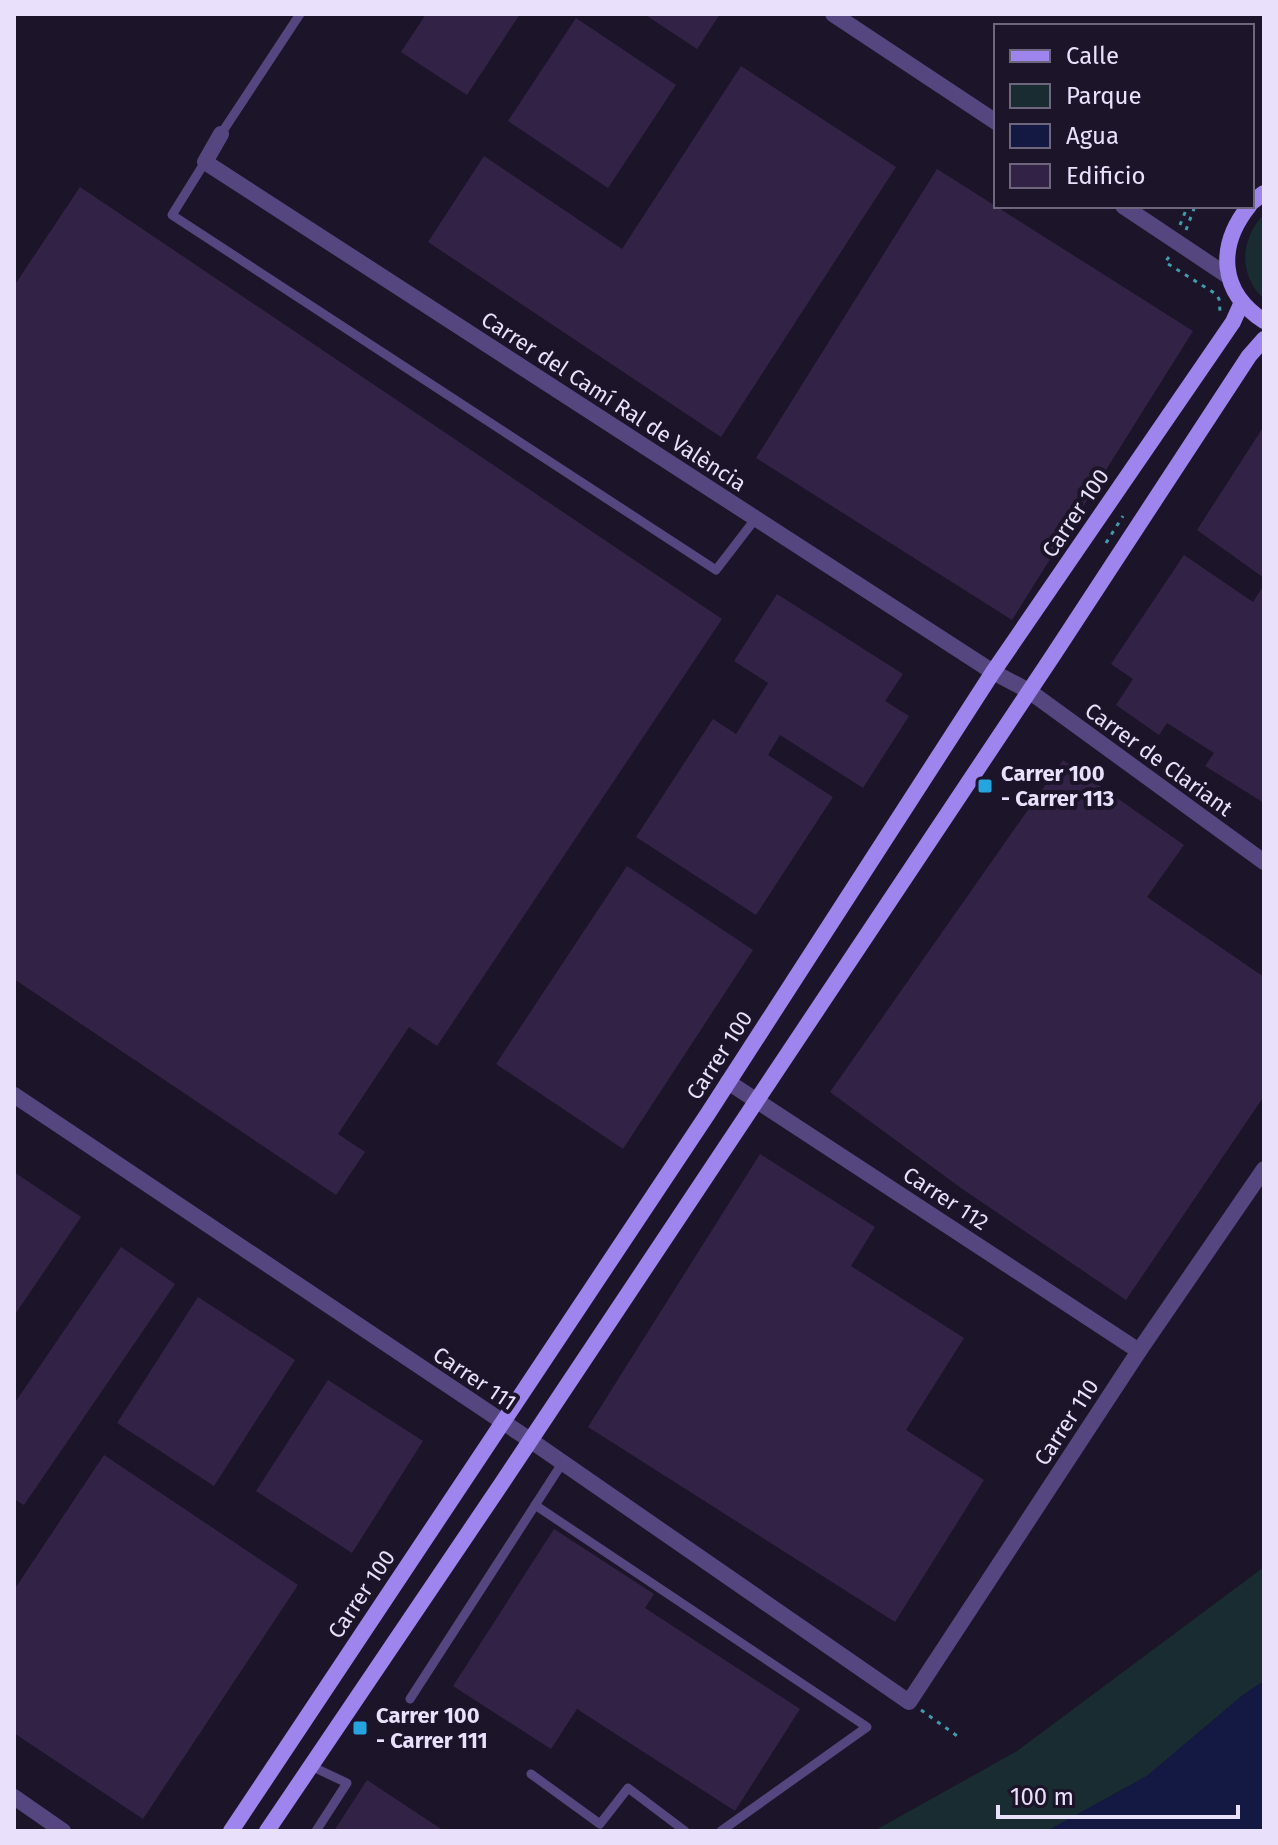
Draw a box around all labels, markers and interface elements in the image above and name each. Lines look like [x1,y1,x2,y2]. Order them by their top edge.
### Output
legend [994,24,1254,208]
text: Calle [1066,42,1119,70]
text: Parque [1066,82,1142,110]
text: Agua [1066,122,1119,150]
text: Edificio [1066,162,1146,190]
street label: Carrer del Camí Ral de València [476,306,751,497]
street label: Carrer 100 [1036,464,1115,563]
street label: Carrer de Clariant [1080,697,1238,822]
place label: Carrer 100 - Carrer 113 [1001,760,1114,812]
marker: Carrer 100 - Carrer 113 [976,777,994,795]
street label: Carrer 100 [681,1006,758,1105]
street label: Carrer 112 [898,1161,993,1236]
street label: Carrer 111 [428,1341,522,1416]
street label: Carrer 110 [1028,1374,1104,1471]
street label: Carrer 100 [322,1545,401,1644]
place label: Carrer 100 - Carrer 111 [376,1702,488,1754]
marker: Carrer 100 - Carrer 111 [351,1719,369,1737]
scale bar [998,1769,1238,1819]
text: 100 m [1010,1783,1074,1811]

